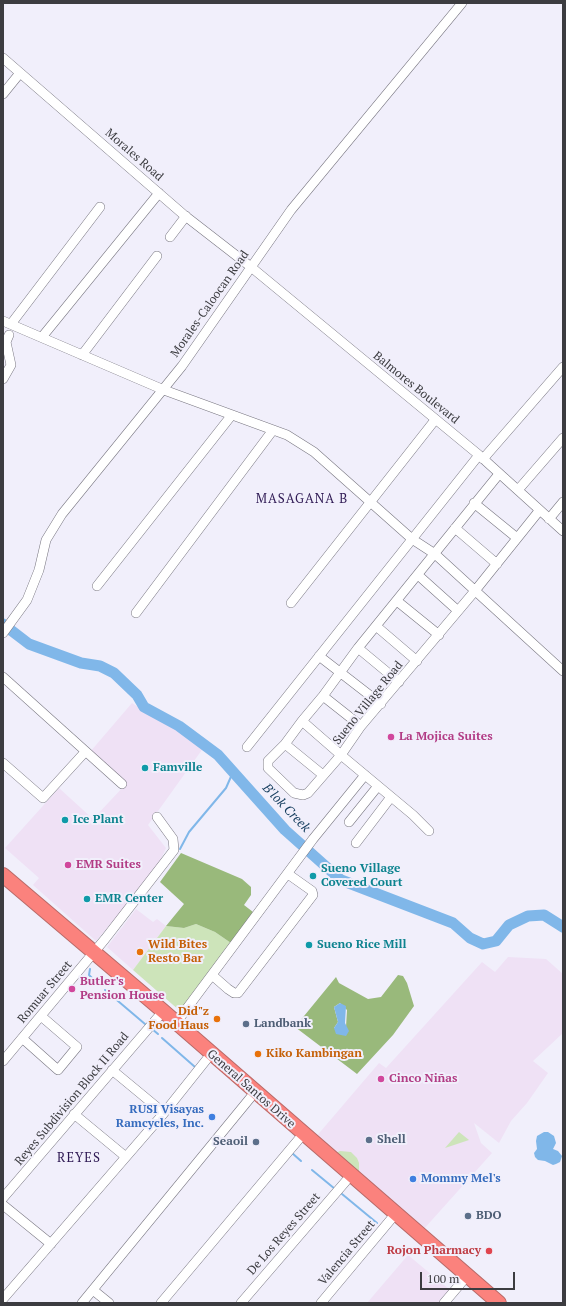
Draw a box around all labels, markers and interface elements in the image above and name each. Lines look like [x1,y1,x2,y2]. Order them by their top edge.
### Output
street label: Morales Road [102,126,166,184]
street label: Morales-Caloocan Road [168,248,252,360]
street label: Balmores Boulevard [370,349,462,427]
district label: MASAGANA B [256,491,348,507]
street label: Sueno Village Road [330,658,406,748]
place label: La Mojica Suites [399,730,493,744]
marker: La Mojica Suites [386,732,396,742]
place label: Famville [153,761,203,775]
marker: Famville [140,763,150,773]
water label: B'lok Creek [259,780,313,836]
place label: Ice Plant [73,813,124,827]
marker: Ice Plant [60,815,70,825]
place label: EMR Suites [76,858,141,872]
marker: EMR Suites [63,860,73,870]
place label: Sueno Village Covered Court [321,862,402,890]
marker: Sueno Village Covered Court [308,871,318,881]
place label: EMR Center [95,892,163,906]
marker: EMR Center [82,894,92,904]
place label: Wild Bites Resto Bar [148,938,207,966]
place label: Sueno Rice Mill [317,938,406,952]
marker: Sueno Rice Mill [304,940,314,950]
marker: Wild Bites Resto Bar [135,947,145,957]
street label: Romuar Street [15,958,75,1026]
place label: Butler's Pension House [80,975,165,1003]
marker: Butler's Pension House [67,984,77,994]
place label: Did"z Food Haus [149,1005,209,1033]
marker: Did"z Food Haus [212,1014,222,1024]
place label: Landbank [254,1017,311,1031]
marker: Landbank [241,1019,251,1029]
street label: Reyes Subdivision Block II Road [12,1030,132,1168]
street label: General Santos Drive [204,1047,298,1131]
place label: Kiko Kambingan [266,1047,362,1061]
marker: Kiko Kambingan [253,1049,263,1059]
place label: Cinco Niñas [389,1072,457,1086]
marker: Cinco Niñas [376,1074,386,1084]
place label: RUSI Visayas Ramcycles, Inc. [116,1103,204,1131]
marker: RUSI Visayas Ramcycles, Inc. [207,1112,217,1122]
place label: Shell [377,1133,406,1147]
place label: Seaoil [213,1135,248,1149]
marker: Shell [364,1135,374,1145]
marker: Seaoil [251,1137,261,1147]
district label: REYES [57,1150,101,1166]
place label: Mommy Mel's [421,1172,501,1186]
marker: Mommy Mel's [408,1174,418,1184]
street label: De Los Reyes Street [244,1190,324,1278]
place label: BDO [476,1209,502,1223]
marker: BDO [463,1211,473,1221]
street label: Valencia Street [316,1218,378,1288]
place label: Rojon Pharmacy [387,1244,481,1258]
marker: Rojon Pharmacy [484,1246,494,1256]
scale bar [422,1264,517,1290]
text: 100 m [427,1271,459,1286]

